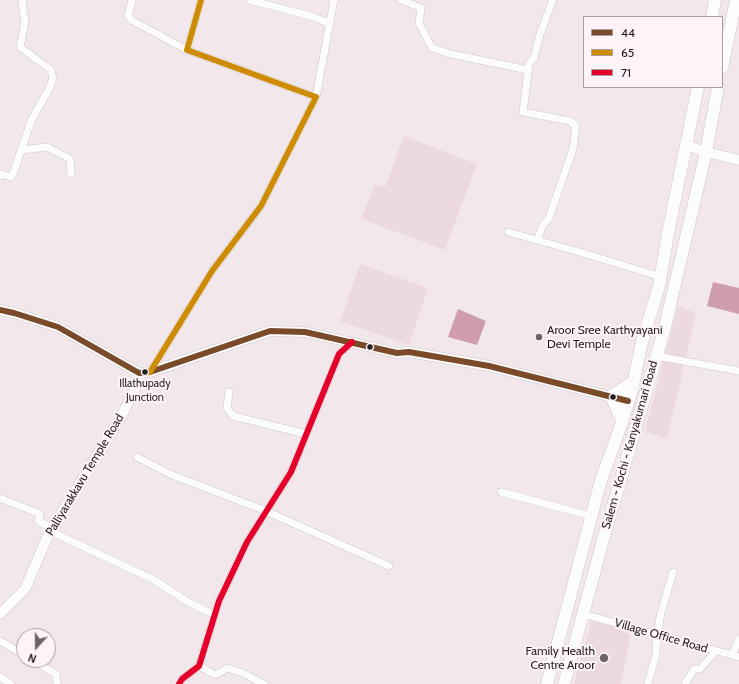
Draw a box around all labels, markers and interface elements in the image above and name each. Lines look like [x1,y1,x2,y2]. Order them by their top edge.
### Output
legend [583,16,723,88]
text: 44 [621,25,635,40]
text: 65 [621,45,634,60]
text: 71 [621,65,631,80]
place label: Aroor Sree Karthyayani Devi Temple [547,323,663,351]
marker: Aroor Sree Karthyayani Devi Temple [534,332,544,342]
unlabelled marker [365,342,375,352]
street label: Salem - Kochi - Kanyakumari Road [599,359,661,531]
marker: Illathupady Junction [140,367,150,377]
place label: Illathupady Junction [119,377,171,403]
unlabelled marker [608,392,618,402]
street label: Palliyarakkavu Temple Road [43,412,127,538]
street label: Village Office Road [613,616,709,656]
north arrow [16,628,56,668]
place label: Family Health Centre Aroor [526,644,595,672]
text: N [26,650,38,666]
marker: Family Health Centre Aroor [598,652,610,664]

